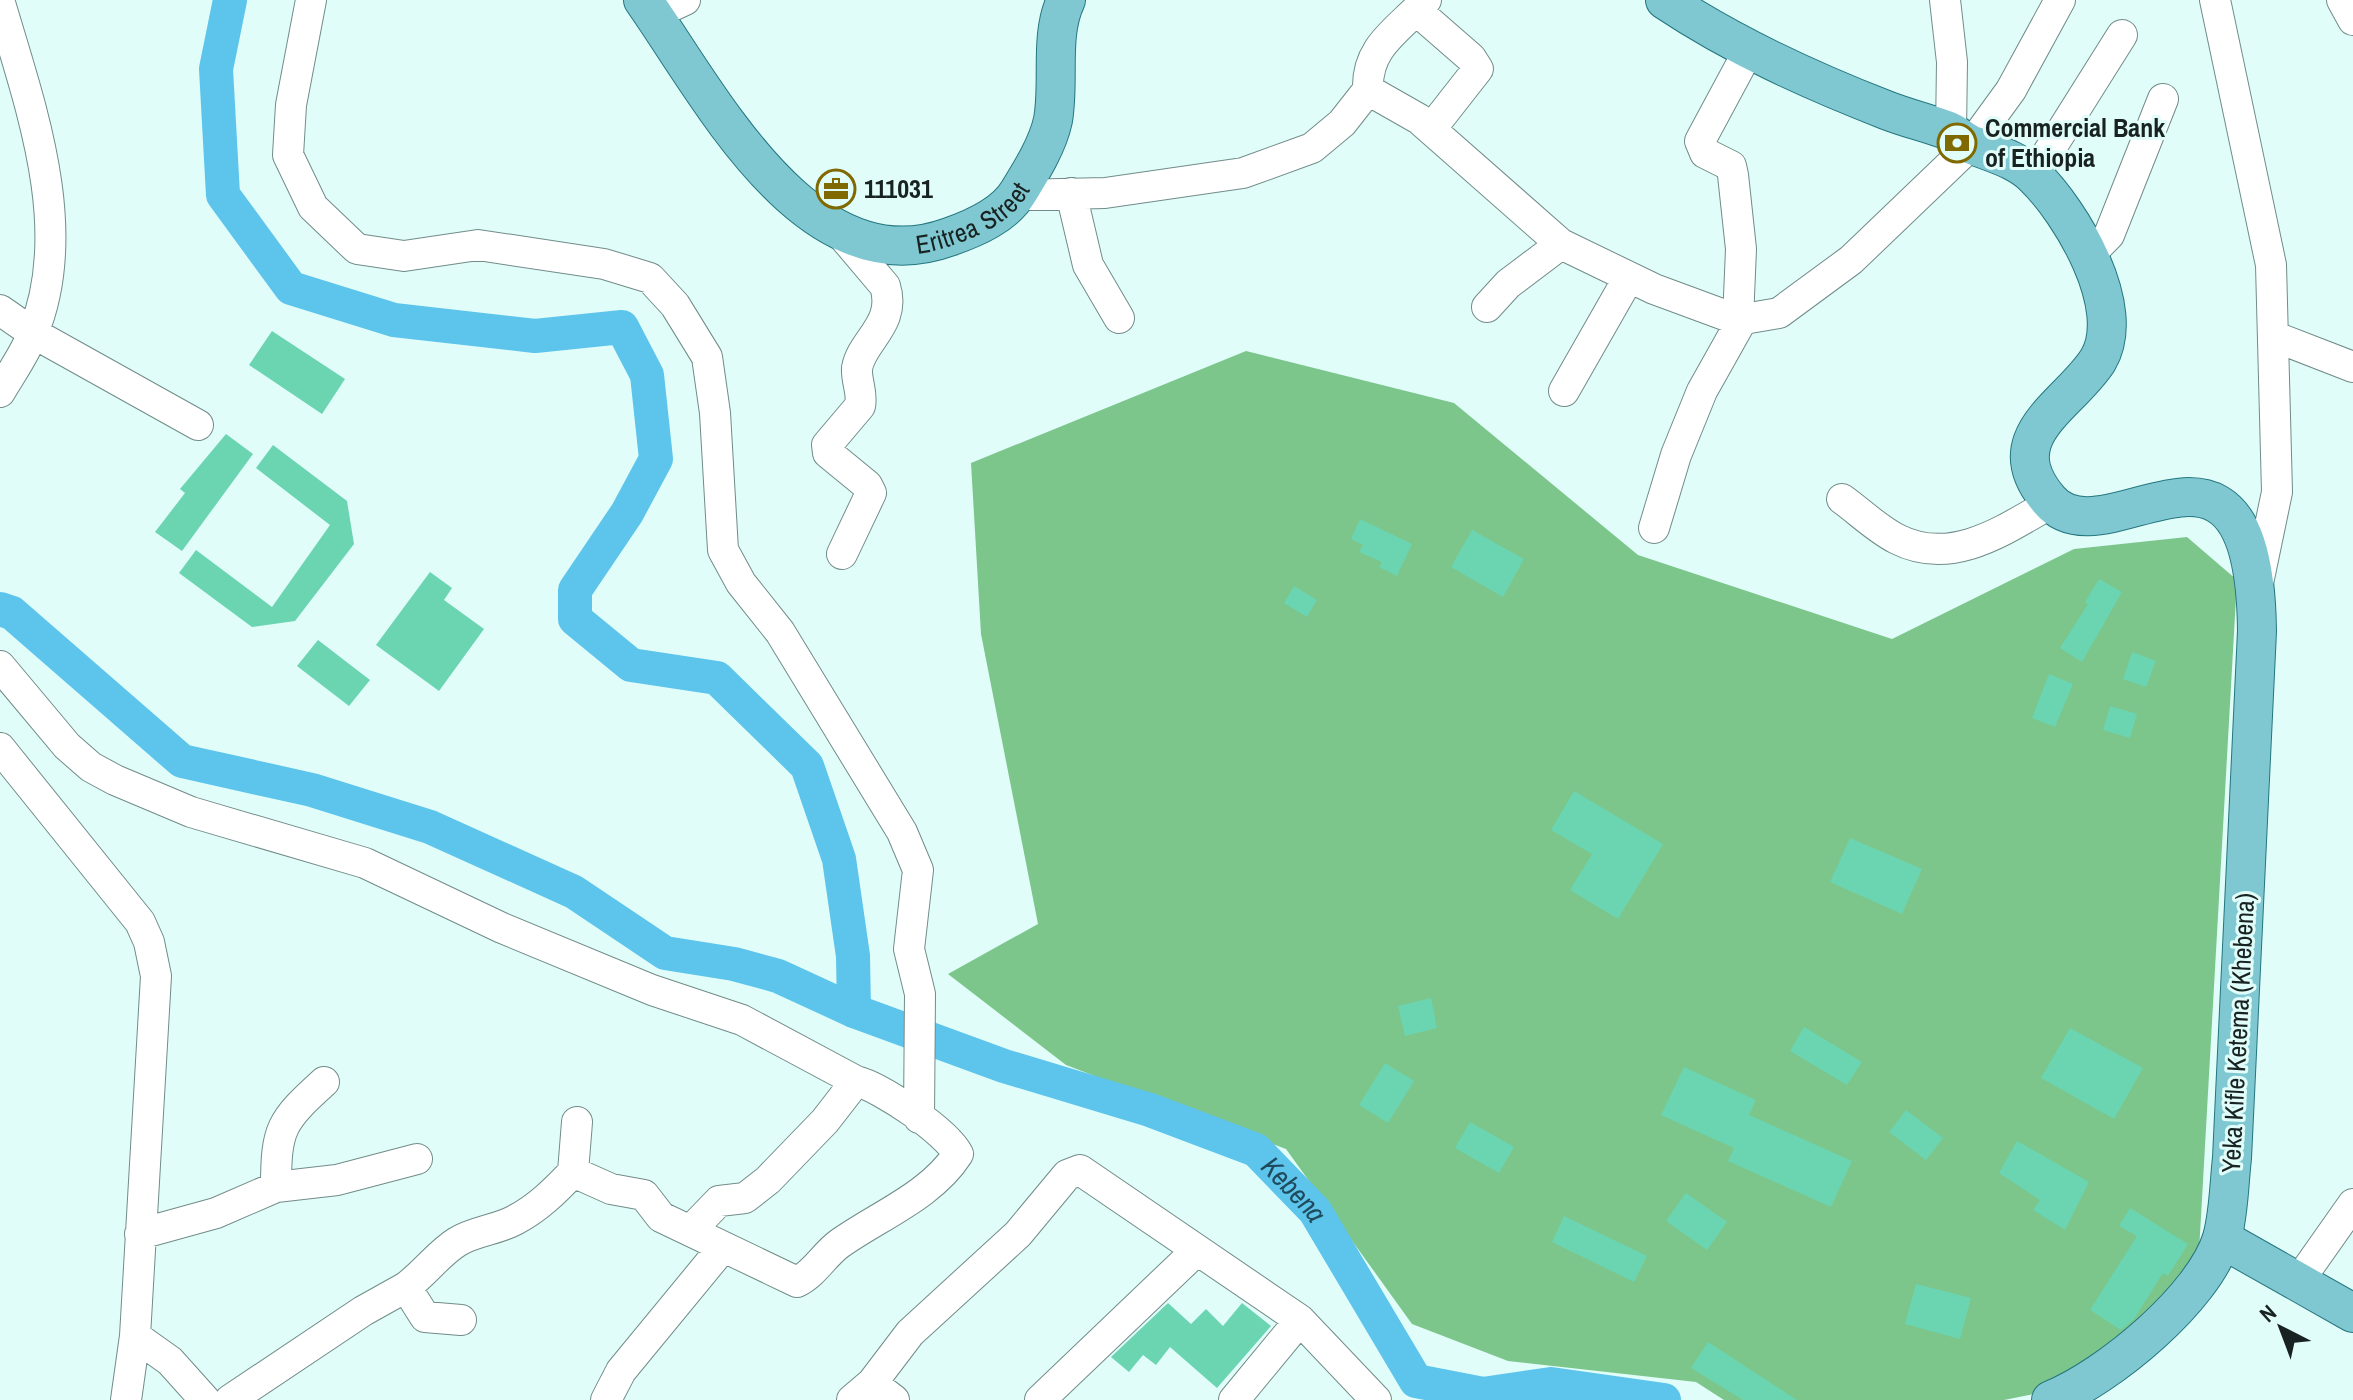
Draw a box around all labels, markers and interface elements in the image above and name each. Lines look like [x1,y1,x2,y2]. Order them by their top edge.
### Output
place label: Commercial Bank of Ethiopia [1985,110,2165,175]
bank icon: Commercial Bank of Ethiopia [1936,122,1978,164]
office icon: 111031 [815,168,857,210]
place label: 111031 [864,171,933,206]
street label: Eritrea Street [913,175,1037,262]
street label: Yeka Kifle Ketema (Khebena) [2213,892,2262,1174]
water label: Kebena [1253,1148,1336,1229]
north arrow [2241,1288,2321,1368]
text: N [2253,1298,2282,1329]

